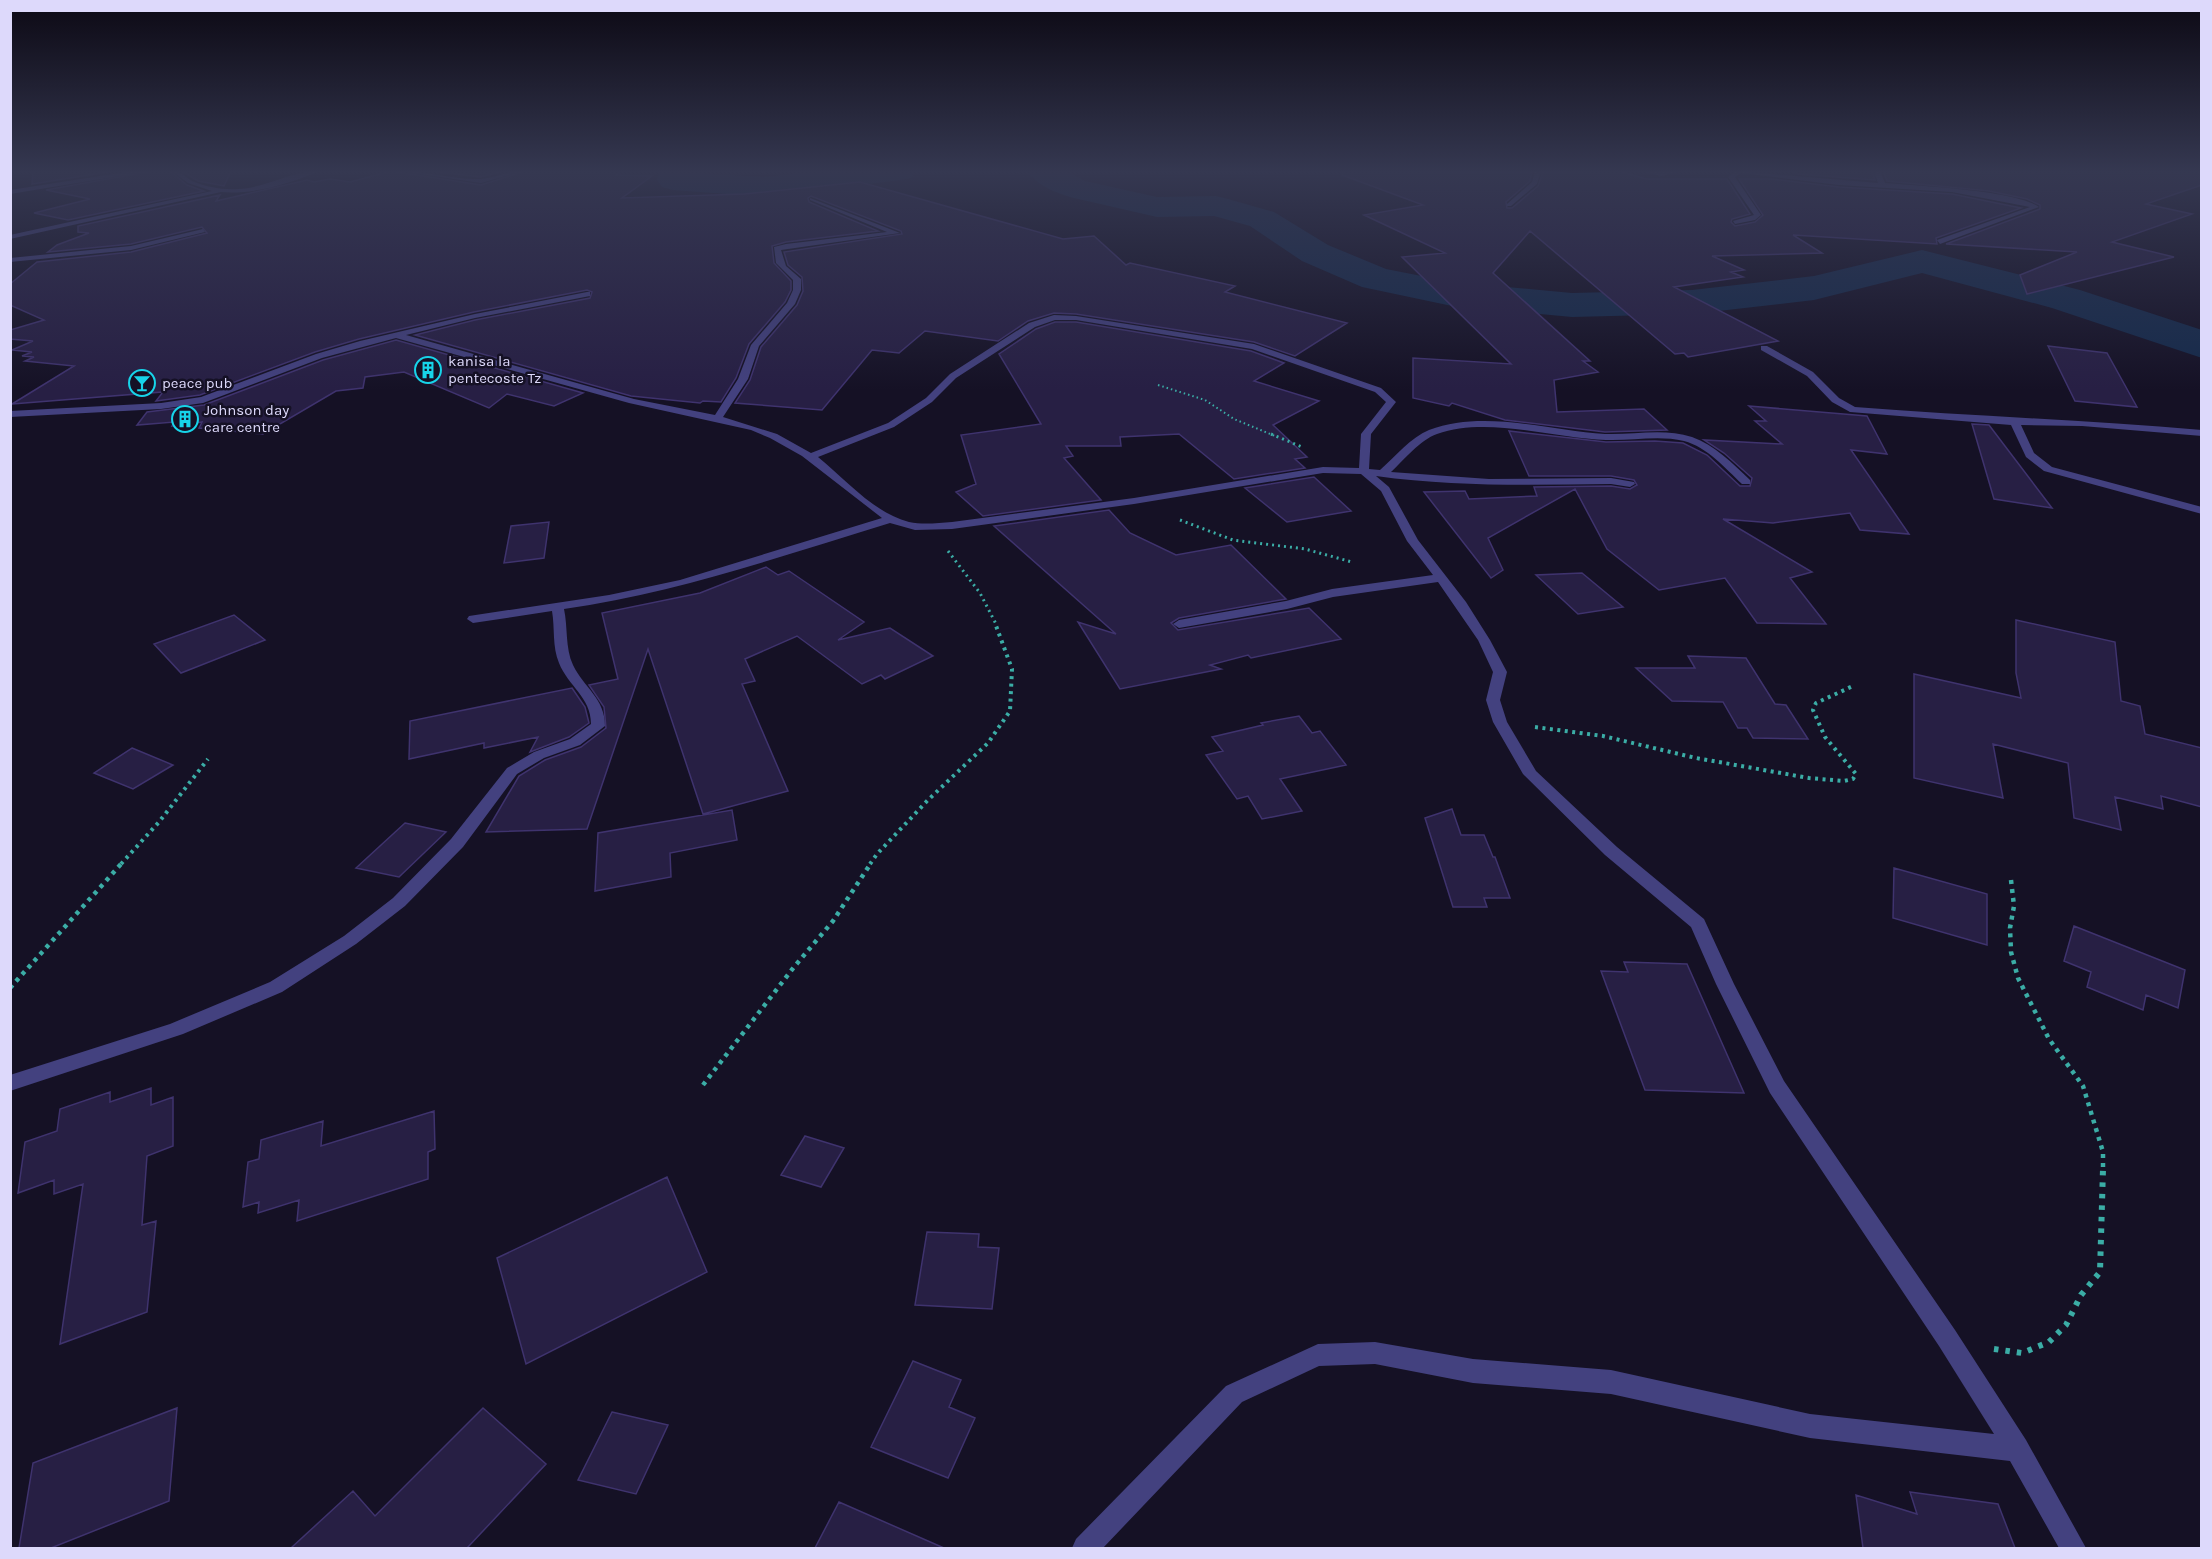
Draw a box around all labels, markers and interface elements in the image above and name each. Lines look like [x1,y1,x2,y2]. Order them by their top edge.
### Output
place label: kanisa la pentecoste Tz [448,352,541,387]
building icon: kanisa la pentecoste Tz [413,355,443,385]
bar icon: peace pub [127,368,157,398]
place label: peace pub [162,374,232,392]
place label: Johnson day care centre [204,401,289,436]
building icon: Johnson day care centre [170,404,200,434]

